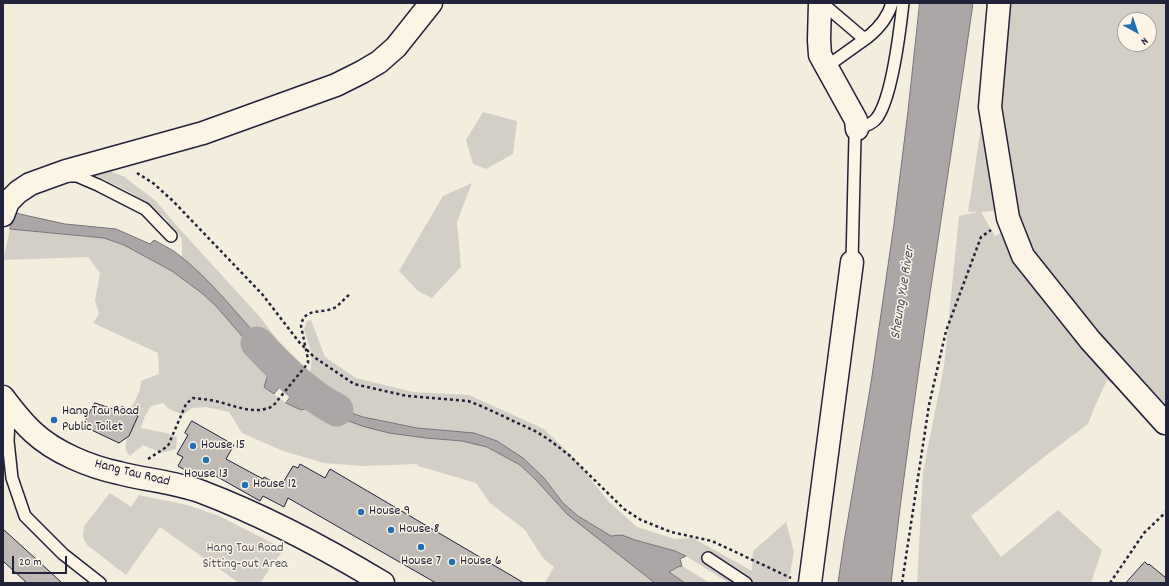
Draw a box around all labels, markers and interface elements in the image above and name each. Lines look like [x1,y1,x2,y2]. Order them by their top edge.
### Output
north arrow [1117,12,1157,52]
text: N [1137,33,1151,48]
water label: Sheung Yue River [888,245,920,341]
place label: Hang Tau Road Public Toilet [62,404,139,436]
marker: Hang Tau Road Public Toilet [49,415,59,425]
place label: House 15 [201,438,245,454]
marker: House 15 [188,441,198,451]
marker: House 13 [201,455,211,465]
street label: Hang Tau Road [93,457,171,491]
place label: House 13 [184,467,228,483]
place label: House 12 [253,477,297,493]
marker: House 12 [240,480,250,490]
place label: House 9 [369,504,410,520]
marker: House 9 [356,507,366,517]
place label: House 8 [399,522,439,538]
marker: House 8 [386,525,396,535]
park label: Hang Tau Road Sitting-out Area [202,541,288,574]
marker: House 7 [416,542,426,552]
scale bar [14,548,69,574]
text: 20 m [19,554,42,571]
place label: House 7 [401,554,441,570]
place label: House 6 [460,554,502,570]
marker: House 6 [447,557,457,567]

